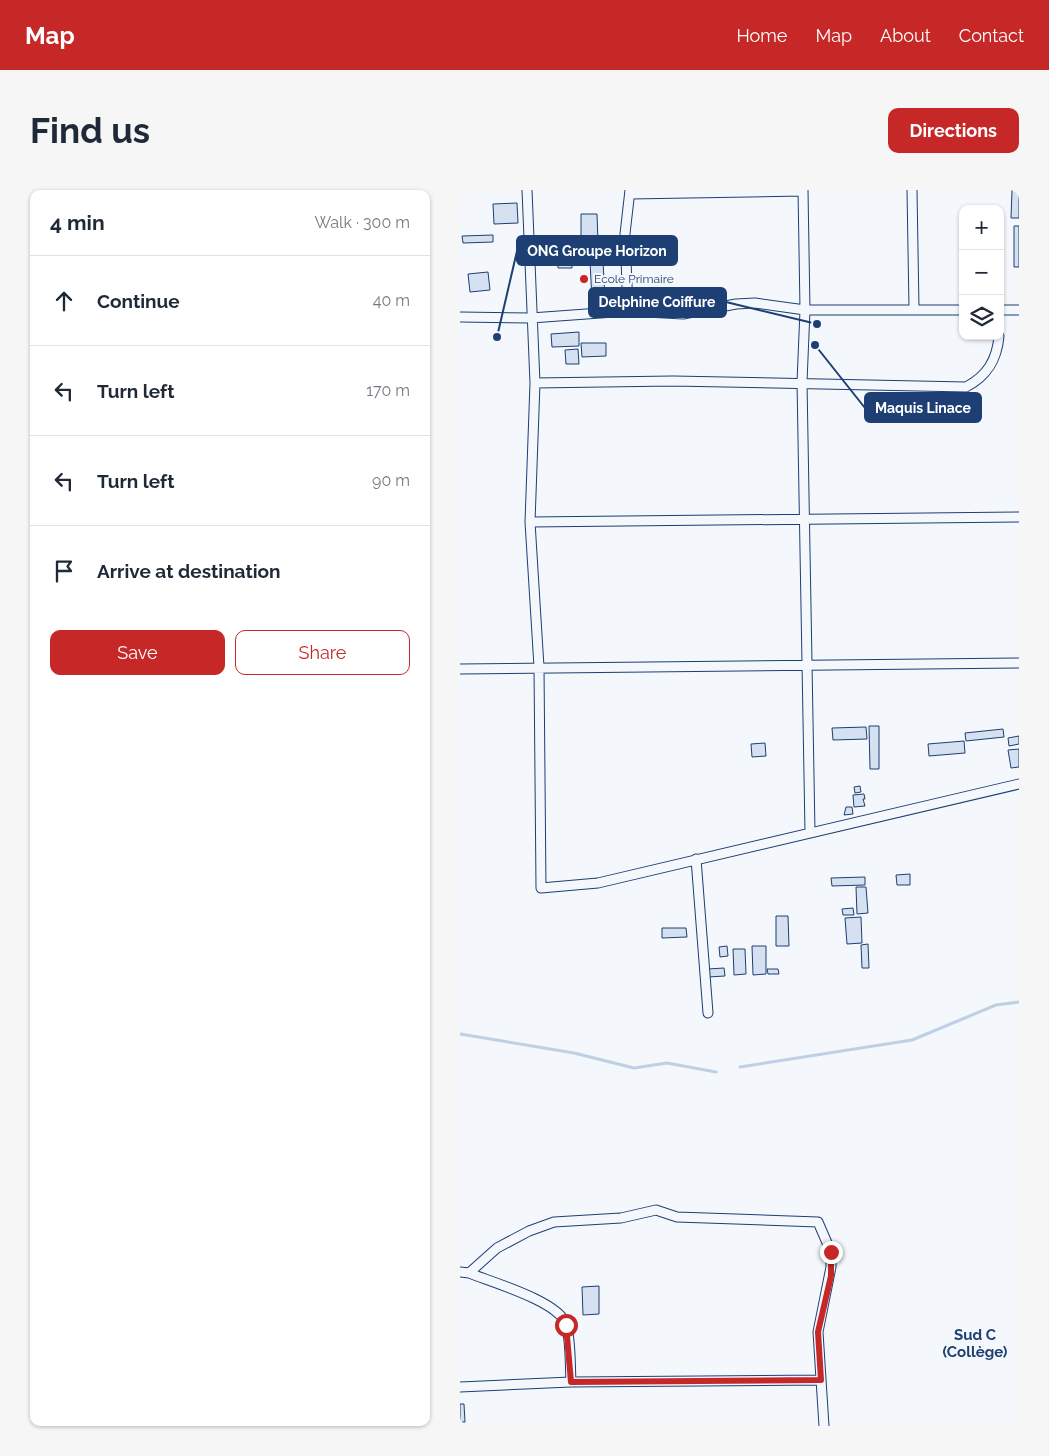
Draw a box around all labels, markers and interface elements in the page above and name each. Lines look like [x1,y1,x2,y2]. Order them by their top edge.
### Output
text: Map [25,21,75,50]
text: Home [736,25,787,46]
text: Map [815,25,852,46]
text: About [880,25,931,46]
text: Contact [959,25,1024,46]
button: Directions [888,108,1019,153]
text: Find us [30,110,150,151]
map controls [959,205,1004,340]
button: + [959,205,1004,250]
text: 4 min [50,210,105,235]
text: Walk · 300 m [314,213,410,232]
callout: ONG Groupe Horizon [517,236,677,265]
text: ONG Groupe Horizon [527,243,667,259]
button: − [959,250,1004,295]
place label: Ecole Primaire [594,272,674,286]
marker: Ecole Primaire [578,273,590,285]
icon: ahead [50,287,78,315]
callout: Delphine Coiffure [589,288,726,317]
text: Continue [97,290,180,312]
text: 40 m [373,291,410,310]
text: Delphine Coiffure [599,294,716,310]
button: layers [959,295,1004,340]
icon: left [50,377,78,405]
text: Turn left [97,380,174,402]
text: 170 m [366,381,410,400]
callout: Maquis Linace [865,393,981,422]
text: Maquis Linace [875,400,972,416]
icon: left [50,467,78,495]
text: Turn left [97,470,174,492]
text: 90 m [372,471,410,490]
icon: arrive [50,557,78,585]
text: Arrive at destination [97,560,281,582]
button: Save [50,630,225,675]
button: Share [235,630,410,675]
route end [820,1241,843,1264]
route start [555,1314,578,1337]
district label: Sud C (Collège) [942,1326,1008,1361]

